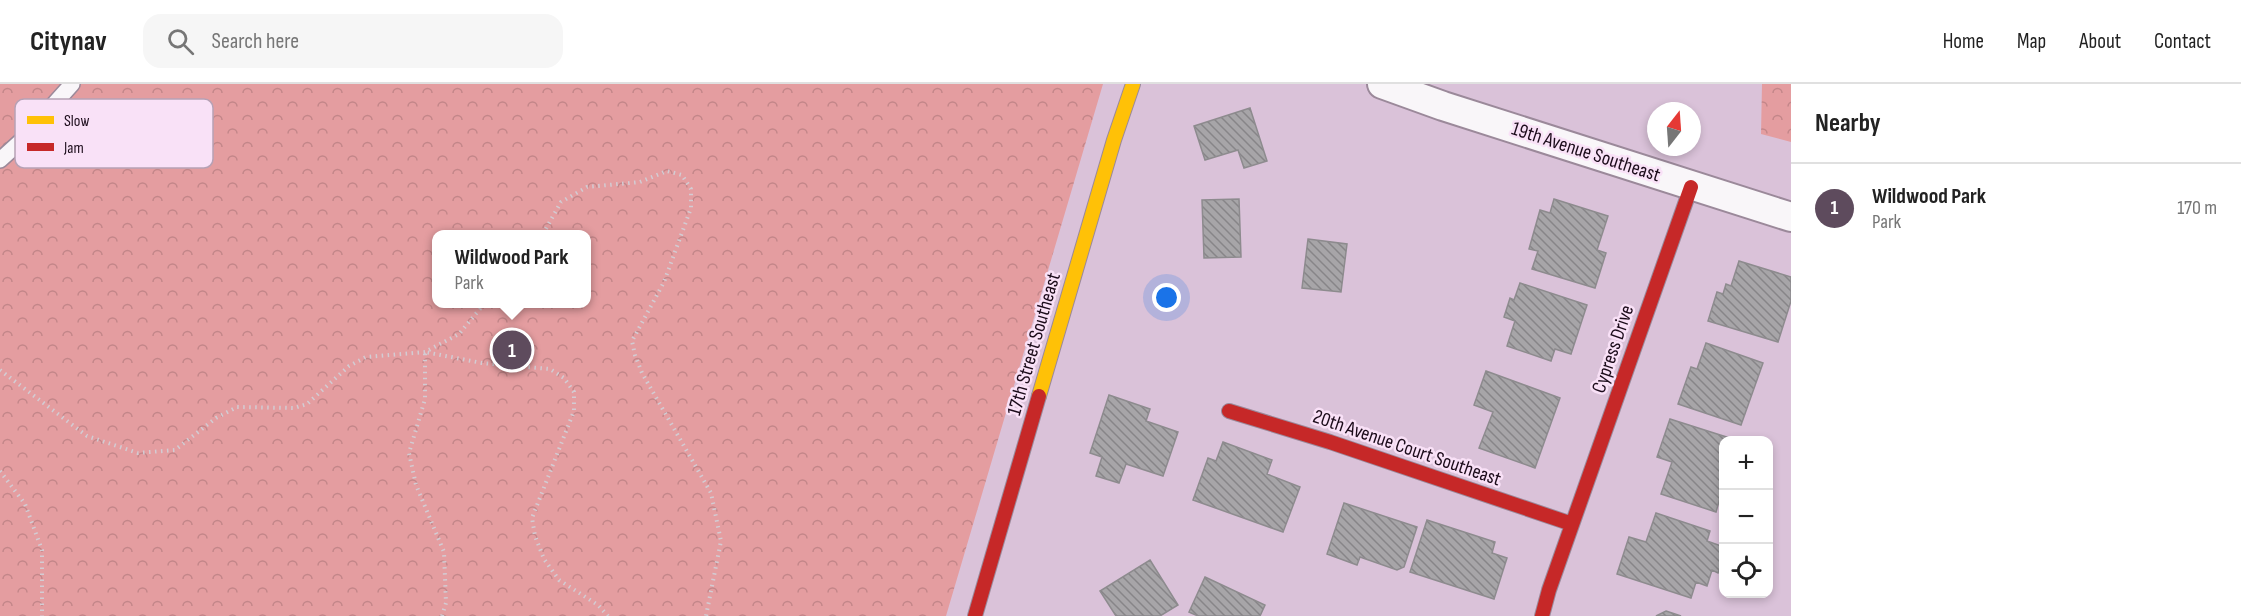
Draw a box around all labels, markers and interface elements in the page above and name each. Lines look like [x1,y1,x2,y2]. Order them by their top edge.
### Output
search box [143,14,563,68]
text: Citynav [30,25,107,58]
icon: search [164,25,197,58]
text: Search here [212,28,299,55]
text: Home [1943,29,1984,54]
text: Map [2017,29,2046,54]
text: About [2079,29,2121,54]
text: Contact [2154,29,2211,54]
legend [15,99,213,168]
north arrow [1647,102,1701,156]
text: Nearby [1815,108,1881,139]
text: Slow [64,112,89,131]
street label: 19th Avenue Southeast [1509,117,1663,187]
text: Jam [63,139,84,158]
text: Wildwood Park [1872,183,1986,210]
text: 1 [1831,196,1838,220]
text: 170 m [2177,196,2217,220]
text: Park [1872,210,1901,234]
popup [432,230,591,308]
text: Wildwood Park [454,244,569,271]
street label: 17th Street Southeast [1002,270,1066,418]
text: Park [454,271,484,295]
your location [1152,283,1181,312]
street label: Cypress Drive [1587,302,1639,396]
pin: 1 [492,328,532,372]
street label: 20th Avenue Court Southeast [1310,405,1504,491]
map controls [1719,436,1773,598]
button: + [1719,436,1773,490]
button: − [1719,490,1773,544]
button: locate [1719,544,1773,598]

